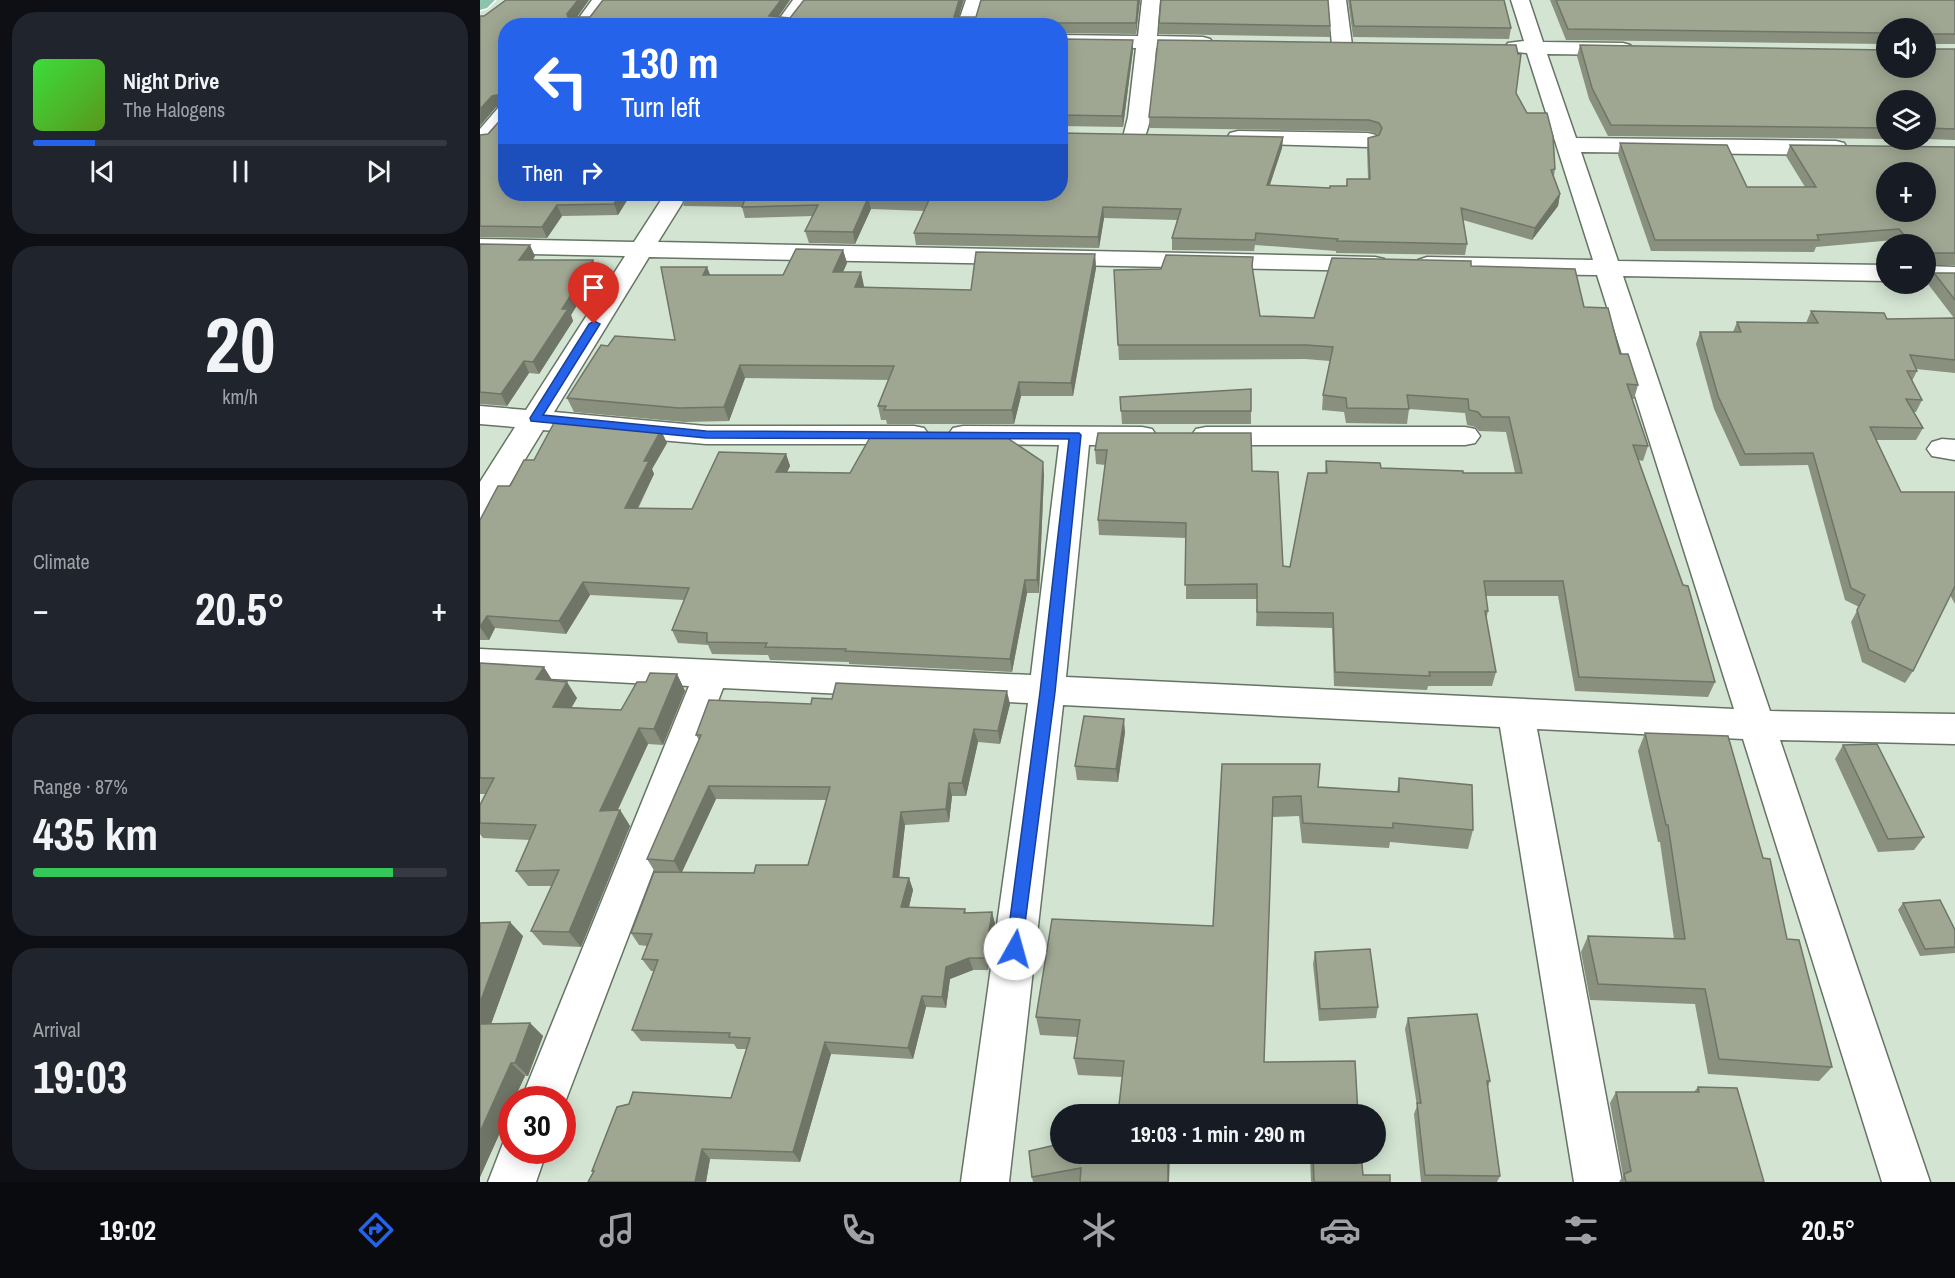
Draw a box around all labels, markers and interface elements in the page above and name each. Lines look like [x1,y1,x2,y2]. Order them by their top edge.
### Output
map controls [1876,18,1936,294]
button: sound [1876,18,1936,78]
text: 130 m [621,35,719,91]
icon: left [522,42,600,120]
text: Night Drive [123,66,219,96]
text: Turn left [621,89,700,125]
button: layers [1876,90,1936,150]
text: The Halogens [123,96,225,123]
icon: previous [86,155,119,188]
icon: pause [224,155,257,188]
icon: next [362,155,395,188]
icon: right [575,156,608,189]
text: Then [522,158,563,188]
button: + [1876,162,1936,222]
button: − [1876,234,1936,294]
pin [568,262,619,324]
icon: arrive [577,271,610,304]
text: 20 [204,291,276,396]
text: km/h [222,383,258,410]
text: Climate [33,548,90,575]
text: 20.5° [195,578,285,639]
text: − [33,587,49,631]
text: + [431,587,447,631]
text: Range · 87% [33,773,128,800]
text: 435 km [33,803,158,864]
position arrow [983,917,1047,981]
text: Arrival [33,1016,80,1043]
text: 19:03 [33,1046,127,1107]
speed limit sign: 30 [498,1086,576,1164]
text: 19:03 · 1 min · 290 m [1131,1119,1305,1149]
icon: directions [355,1209,397,1251]
icon: music [596,1209,638,1251]
icon: phone [837,1209,879,1251]
icon: climate [1078,1209,1120,1251]
icon: car [1319,1209,1361,1251]
icon: filters [1560,1209,1602,1251]
text: 19:02 [100,1212,156,1248]
text: 20.5° [1801,1212,1855,1248]

